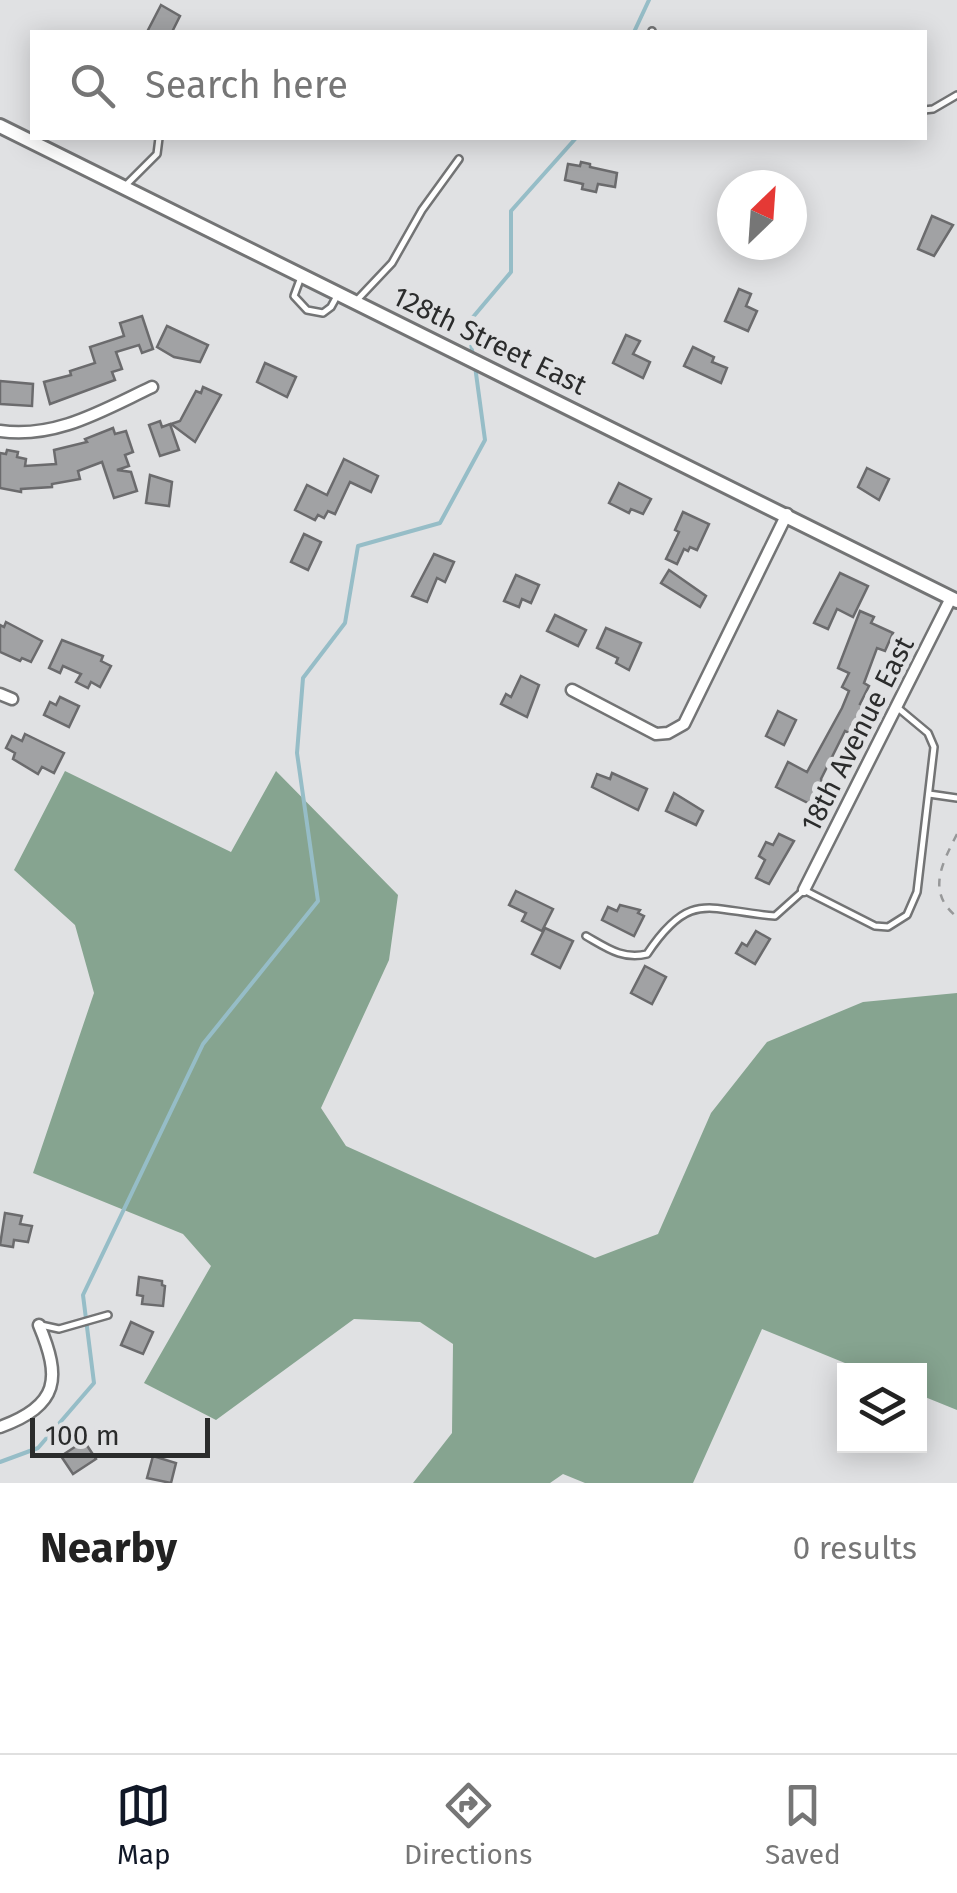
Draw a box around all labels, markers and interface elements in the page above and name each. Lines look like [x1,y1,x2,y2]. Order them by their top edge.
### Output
search box [30,30,927,140]
icon: search [65,58,120,113]
text: Search here [145,62,348,108]
north arrow [717,170,807,260]
street label: 128th Street East [387,279,593,402]
street label: 18th Avenue East [794,630,921,837]
map controls [837,1363,927,1453]
button: layers [837,1363,927,1453]
scale bar [30,1413,210,1458]
text: 100 m [45,1419,120,1452]
text: Nearby [40,1523,177,1573]
text: 0 results [792,1529,917,1567]
tab: Map [116,1778,171,1871]
tab: Directions [404,1778,532,1871]
tab: Saved [765,1778,841,1871]

